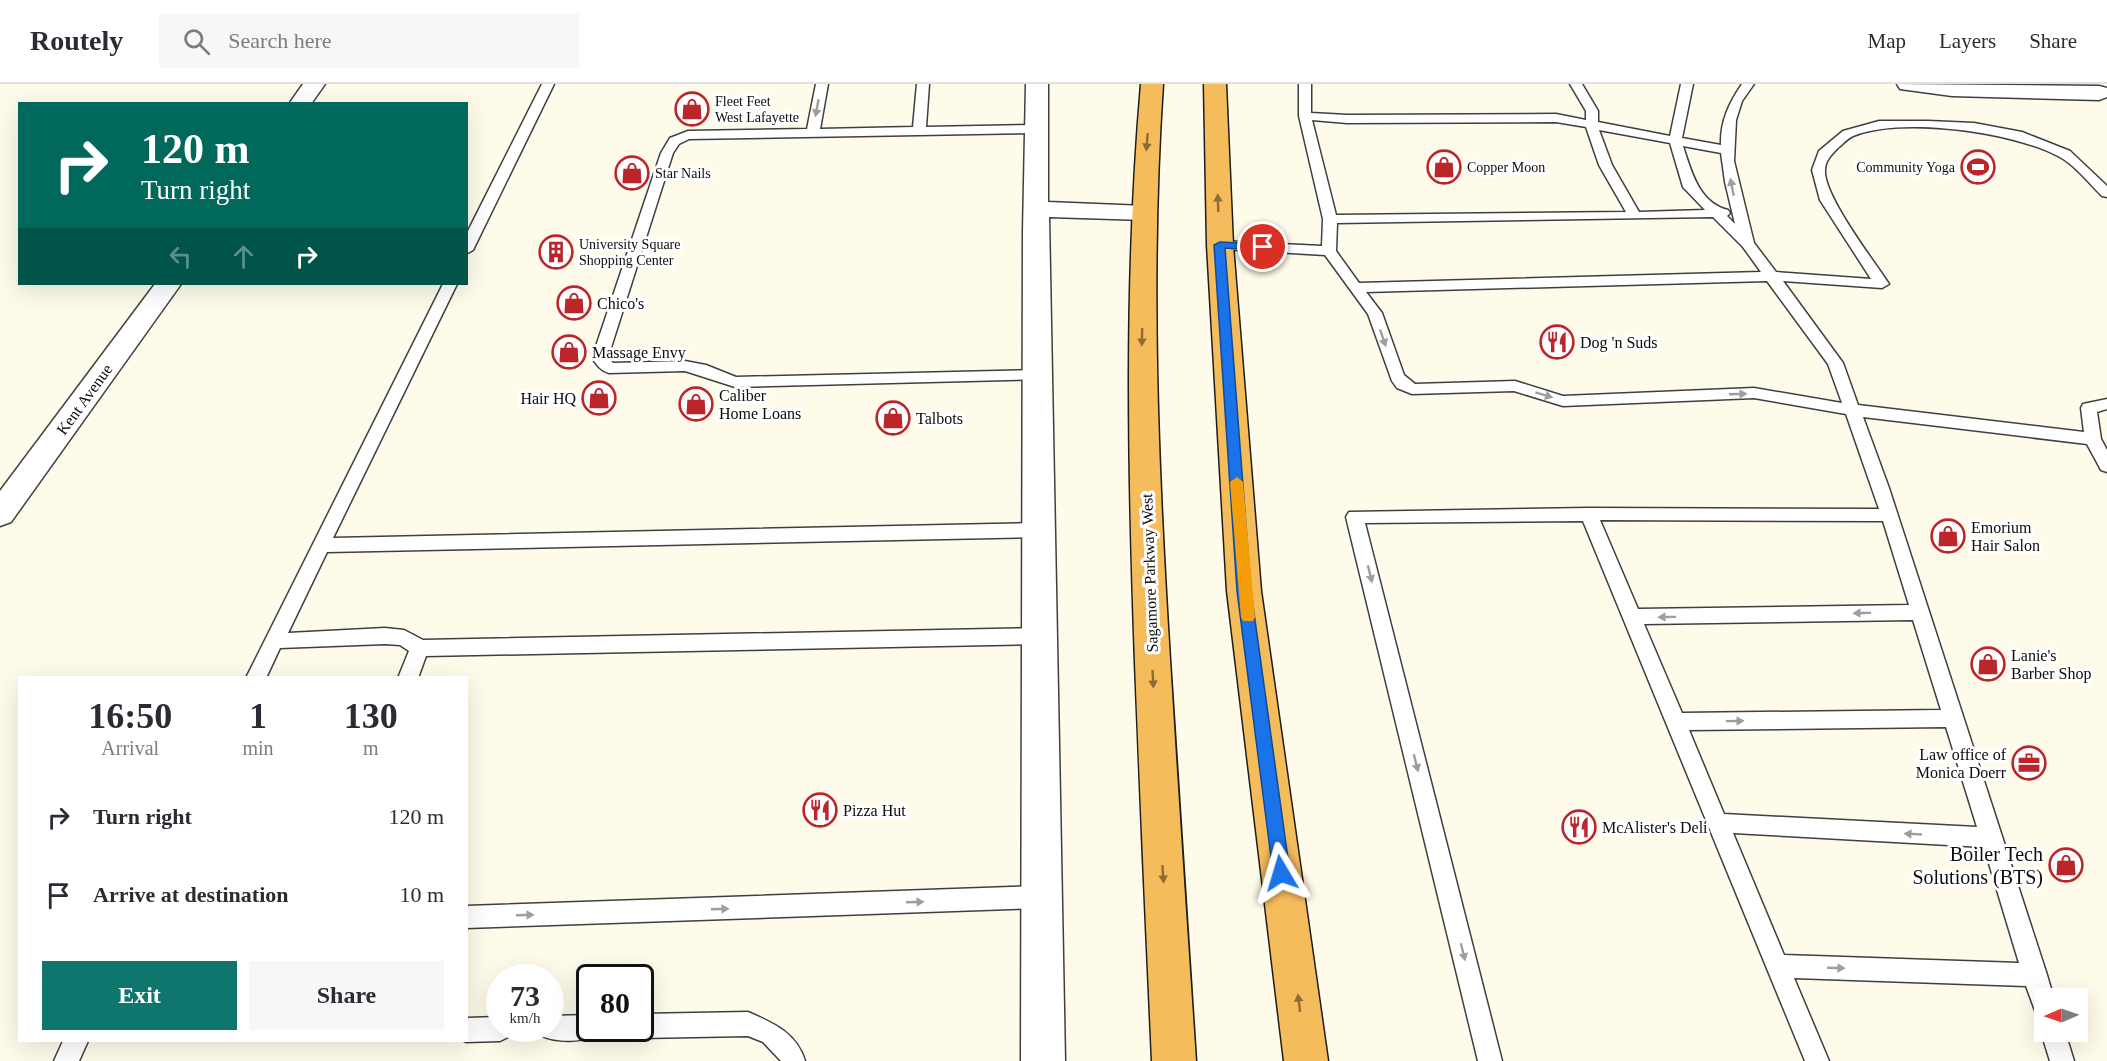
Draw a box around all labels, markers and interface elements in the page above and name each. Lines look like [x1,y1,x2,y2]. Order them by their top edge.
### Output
search box [159,14,579,68]
text: Routely [30,25,123,56]
icon: search [180,25,213,58]
text: Search here [228,28,332,53]
text: Map [1868,29,1906,53]
text: Layers [1939,29,1996,53]
text: Share [2029,29,2077,53]
shop icon: Fleet Feet West Lafayette [674,91,710,127]
place label: Fleet Feet West Lafayette [715,94,799,125]
one-way arrow [812,99,821,118]
icon: right [42,126,120,204]
text: 120 m [141,126,250,172]
one-way arrow [1142,133,1152,152]
shop icon: Copper Moon [1426,149,1462,185]
sports icon: Community Yoga [1960,149,1996,185]
shop icon: Star Nails [614,155,650,191]
place label: Copper Moon [1467,160,1545,175]
place label: Community Yoga [1856,160,1956,175]
place label: Star Nails [655,166,711,181]
text: Turn right [141,175,250,205]
one-way arrow [1727,178,1736,197]
one-way arrow [1213,194,1223,213]
pin [1237,221,1288,272]
icon: arrive [1246,230,1279,263]
building icon: University Square Shopping Center [538,234,574,270]
place label: University Square Shopping Center [579,237,680,268]
icon: left [164,240,197,273]
icon: ahead [227,240,260,273]
icon: right [290,240,323,273]
shop icon: Chico's [556,285,592,321]
place label: Chico's [597,295,644,312]
restaurant icon: Dog 'n Suds [1539,324,1575,360]
one-way arrow [1137,328,1147,347]
one-way arrow [1379,329,1389,347]
shop icon: Massage Envy [551,334,587,370]
place label: Dog 'n Suds [1580,334,1658,352]
place label: Massage Envy [592,344,686,362]
street label: Kent Avenue [53,361,116,438]
shop icon: Hair HQ [581,380,617,416]
shop icon: Caliber Home Loans [678,386,714,422]
place label: Caliber Home Loans [719,387,801,422]
one-way arrow [1729,389,1748,398]
place label: Hair HQ [520,390,576,407]
one-way arrow [1535,391,1553,400]
shop icon: Talbots [875,400,911,436]
place label: Talbots [916,410,963,427]
street label: Sagamore Parkway West [1138,493,1162,653]
shop icon: Emorium Hair Salon [1930,518,1966,554]
place label: Emorium Hair Salon [1971,519,2040,554]
one-way arrow [1365,565,1375,583]
one-way arrow [1852,608,1871,618]
one-way arrow [1657,612,1676,621]
shop icon: Lanie's Barber Shop [1970,646,2006,682]
place label: Lanie's Barber Shop [2011,647,2091,683]
one-way arrow [1149,669,1158,688]
text: 16:50 [88,696,172,736]
text: 1 [249,696,267,736]
text: 130 [344,696,398,736]
one-way arrow [1725,717,1744,726]
text: Arrival [101,737,159,759]
text: min [242,737,274,759]
text: m [363,737,379,759]
office icon: Law office of Monica Doerr [2011,745,2047,781]
place label: Law office of Monica Doerr [1916,746,2007,781]
one-way arrow [1412,754,1422,772]
restaurant icon: Pizza Hut [802,792,838,828]
icon: right [42,801,75,834]
place label: Pizza Hut [843,802,906,819]
text: Turn right [93,804,192,829]
text: 120 m [388,804,444,829]
restaurant icon: McAlister's Deli [1561,809,1597,845]
place label: McAlister's Deli [1602,819,1708,836]
one-way arrow [1903,829,1922,838]
position arrow [1249,841,1313,905]
place label: Boiler Tech Solutions (BTS) [1912,843,2043,889]
shop icon: Boiler Tech Solutions (BTS) [2048,847,2084,883]
one-way arrow [1158,864,1168,883]
icon: arrive [42,879,75,912]
text: Arrive at destination [93,882,289,907]
text: 10 m [399,882,444,907]
one-way arrow [905,897,924,907]
one-way arrow [710,904,729,913]
one-way arrow [515,911,534,920]
one-way arrow [1459,944,1468,962]
button: Exit [42,961,237,1030]
button: Share [249,961,444,1030]
speed limit sign: 80 [576,964,654,1042]
one-way arrow [1827,964,1846,973]
text: 73 [510,979,540,1012]
north arrow [2034,988,2088,1042]
map controls [2034,988,2088,1042]
one-way arrow [1294,993,1303,1012]
text: km/h [510,1010,540,1026]

